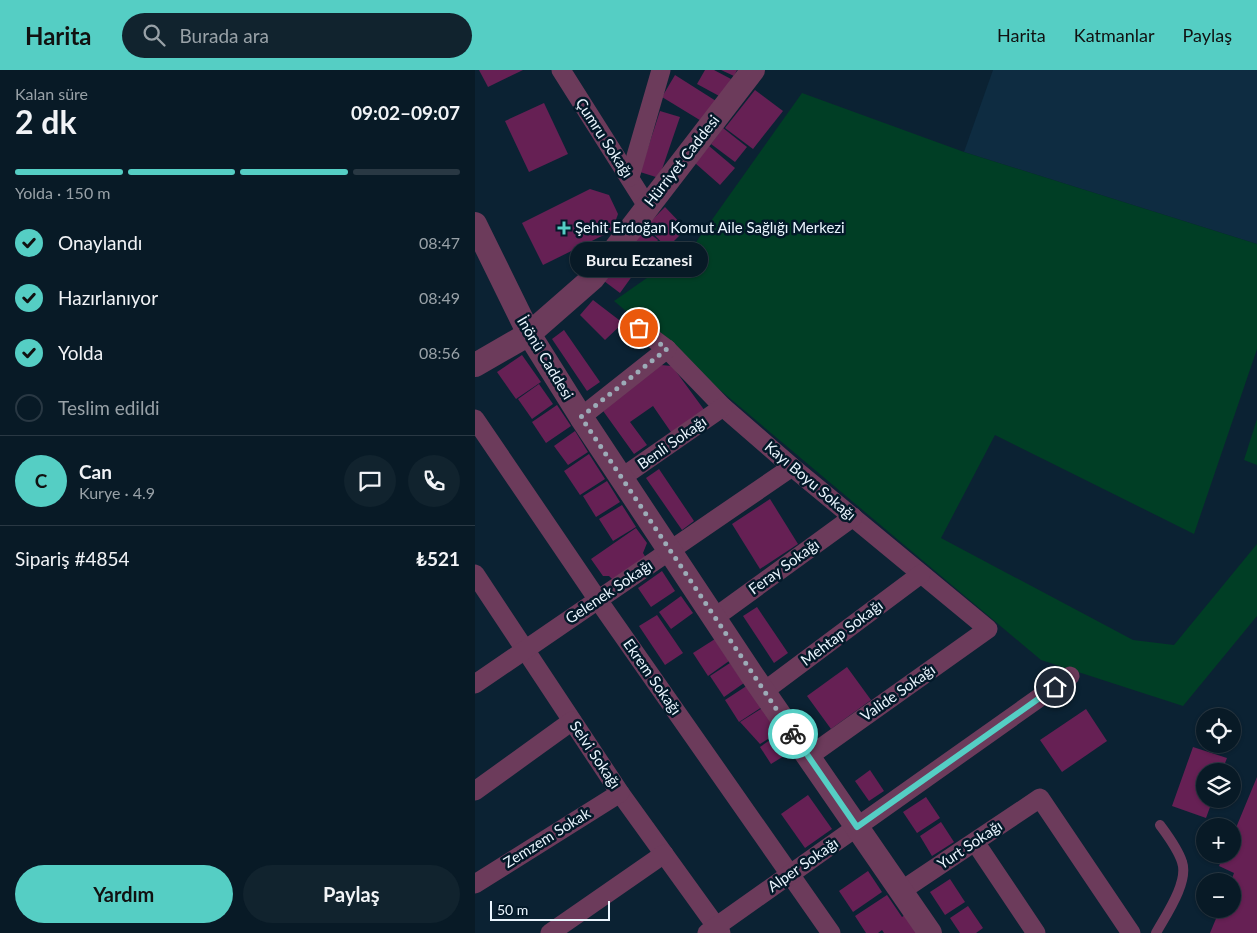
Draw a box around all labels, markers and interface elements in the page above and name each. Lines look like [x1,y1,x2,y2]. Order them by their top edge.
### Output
search box [122,13,472,58]
text: Harita [25,21,92,50]
icon: search [140,21,168,49]
text: Burada ara [180,24,269,47]
text: Harita [997,24,1046,46]
text: Katmanlar [1074,24,1154,46]
text: Paylaş [1182,24,1232,46]
text: Kalan süre [15,84,88,103]
street label: Çumru Sokağı [572,94,637,181]
text: 09:02–09:07 [351,101,460,124]
text: 2 dk [15,102,77,141]
street label: Hürriyet Caddesi [640,111,723,210]
text: Yolda · 150 m [15,183,110,202]
place label: Şehit Erdoğan Komut Aile Sağlığı Merkezi [575,218,845,236]
marker: Şehit Erdoğan Komut Aile Sağlığı Merkezi [557,221,571,235]
icon: check [15,229,43,257]
text: Onaylandı [58,231,142,254]
text: 08:47 [419,233,460,252]
callout: Burcu Eczanesi [570,243,708,278]
text: Burcu Eczanesi [586,250,692,269]
icon: check [15,284,43,312]
text: Hazırlanıyor [58,286,158,309]
text: 08:49 [419,288,460,307]
pin [618,307,660,349]
street label: İnönü Caddesi [514,313,578,402]
icon: bag [625,314,653,342]
icon: check [15,339,43,367]
text: Yolda [58,341,103,364]
text: 08:56 [419,343,460,362]
text: Teslim edildi [58,396,160,419]
street label: Benli Sokağı [634,412,709,472]
street label: Kayı Boyu Sokağı [761,437,860,524]
button: chat [344,455,396,507]
button: phone [408,455,460,507]
text: Can [79,460,112,483]
text: C [35,469,47,492]
text: Kurye · 4.9 [79,483,155,502]
street label: Feray Sokağı [745,535,822,598]
text: Sipariş #4854 [15,547,130,570]
text: ₺521 [416,547,460,570]
street label: Gelenek Sokağı [562,555,655,627]
street label: Mehtap Sokağı [797,596,886,669]
street label: Ekrem Sokağı [620,635,686,718]
street label: Valide Sokağı [857,660,938,724]
pin [1034,666,1076,708]
icon: home [1041,673,1069,701]
map controls [1196,708,1241,918]
button: locate [1196,708,1241,753]
courier [768,709,818,759]
street label: Selvi Sokağı [567,717,625,792]
icon: bike [779,720,807,748]
button: layers [1196,763,1241,808]
street label: Zemzem Sokak [500,803,594,871]
street label: Yurt Sokağı [934,816,1005,872]
button: + [1196,818,1241,863]
street label: Alper Sokağı [764,833,841,895]
button: Yardım [15,865,233,923]
button: Paylaş [243,865,460,923]
button: − [1196,873,1241,918]
scale bar [490,898,610,921]
text: 50 m [497,901,528,918]

